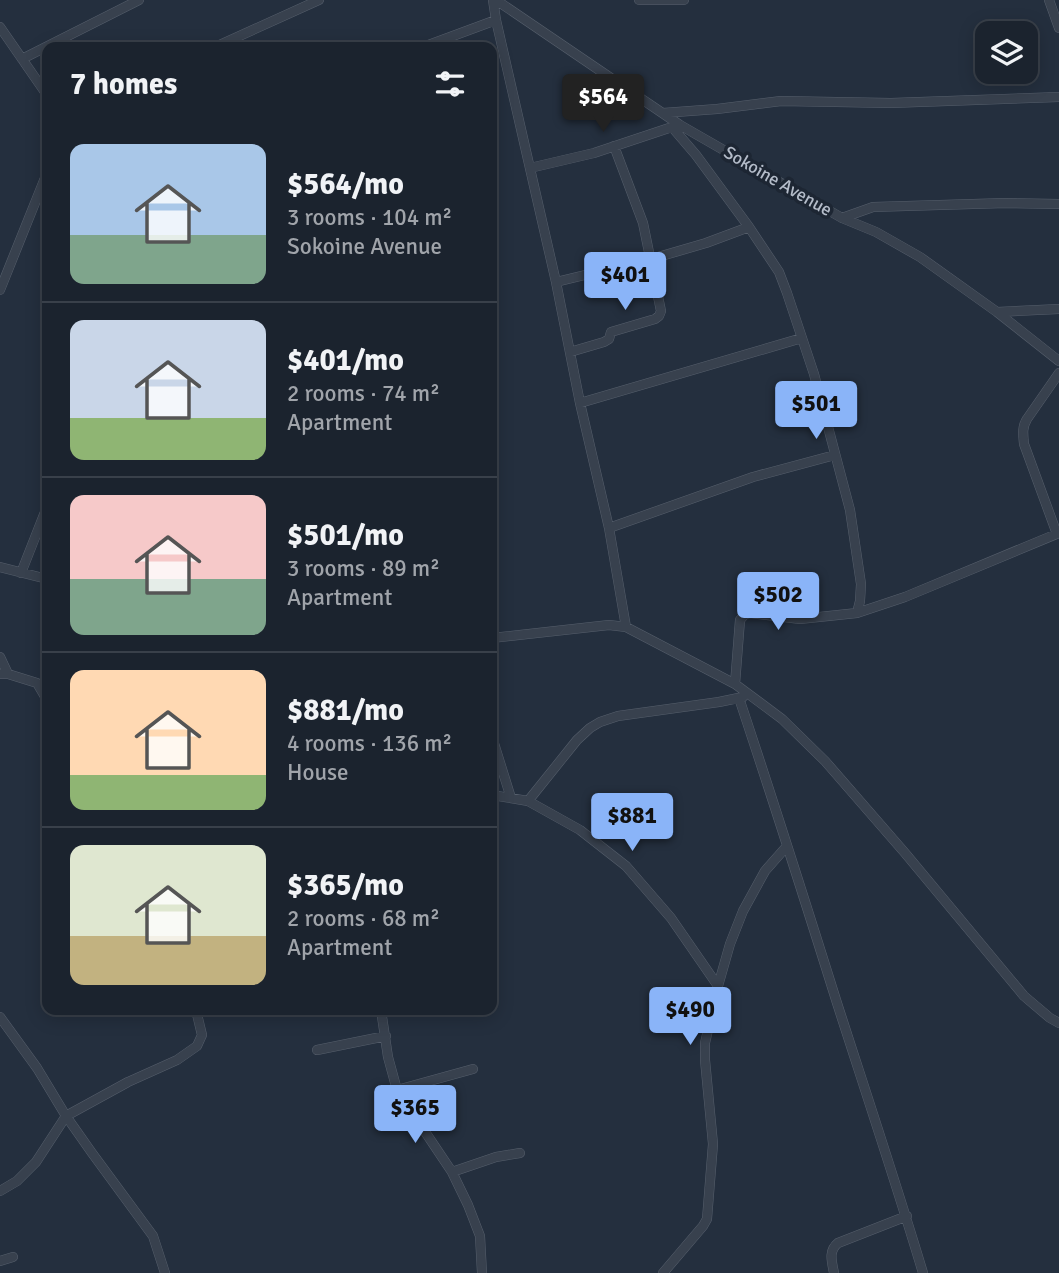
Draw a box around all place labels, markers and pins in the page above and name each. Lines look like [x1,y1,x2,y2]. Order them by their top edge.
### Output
pin: $564 [562,74,644,134]
pin: $401 [584,252,666,312]
pin: $501 [775,382,857,441]
pin: $502 [737,572,819,632]
pin: $881 [591,794,673,853]
pin: $490 [649,988,731,1047]
pin: $365 [374,1086,456,1145]

